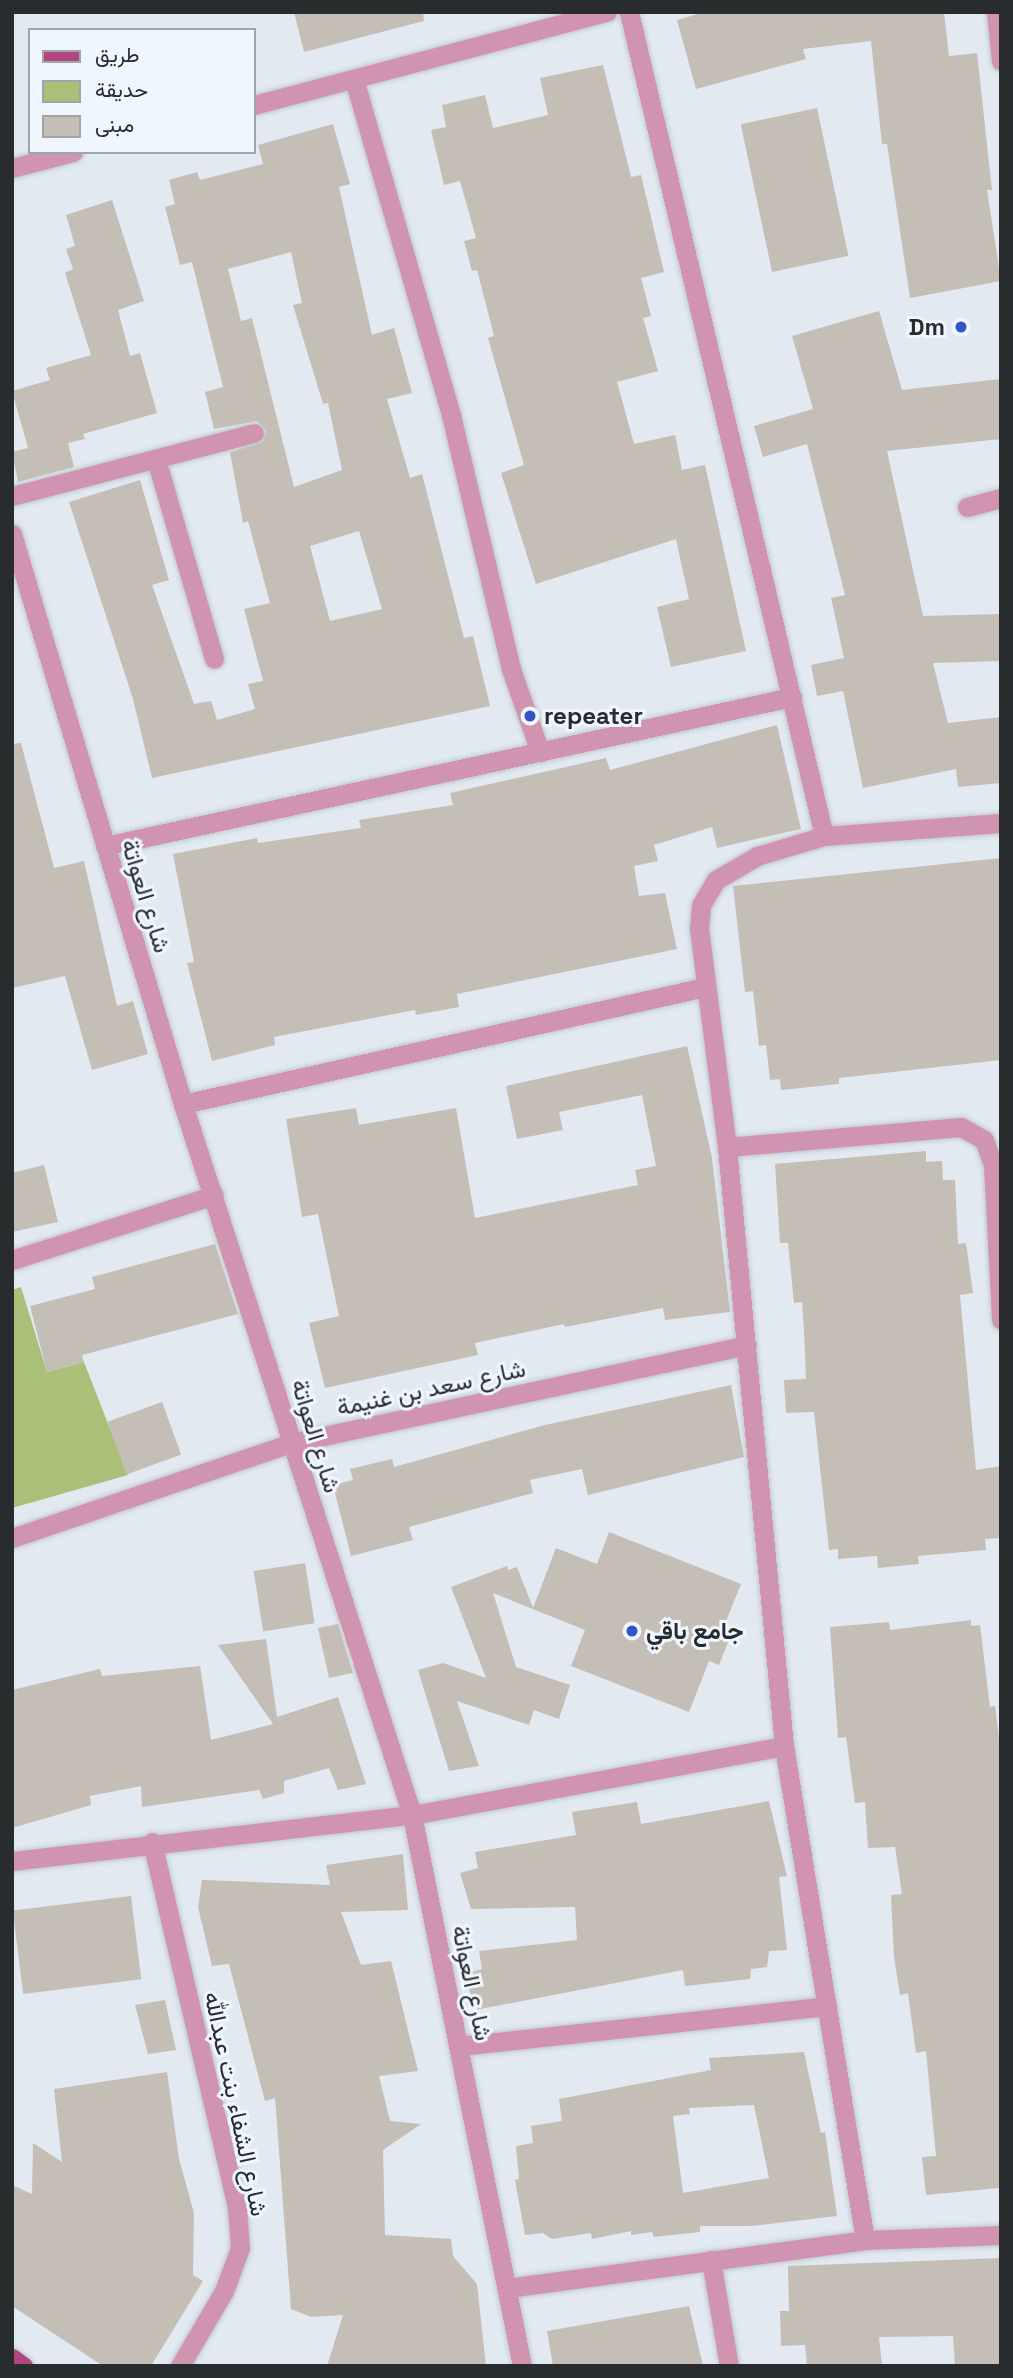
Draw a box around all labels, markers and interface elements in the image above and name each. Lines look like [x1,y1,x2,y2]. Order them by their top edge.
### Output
legend [28,28,256,154]
text: طريق [95,41,140,68]
text: حديقة [95,76,148,103]
text: مبنى [95,111,134,138]
place label: Dm [909,313,945,341]
marker: Dm [951,317,971,337]
place label: repeater [544,702,643,730]
marker: repeater [522,708,538,724]
street label: شارع العواتة [115,836,177,956]
street label: شارع سعد بن غنيمة [334,1354,528,1422]
street label: شارع العواتة [285,1376,347,1496]
place label: جامع باقي [646,1617,744,1645]
marker: جامع باقي [624,1623,640,1639]
street label: شارع العواتة [446,1923,498,2043]
street label: شارع الشفاء بنت عبدالله [198,1989,274,2219]

